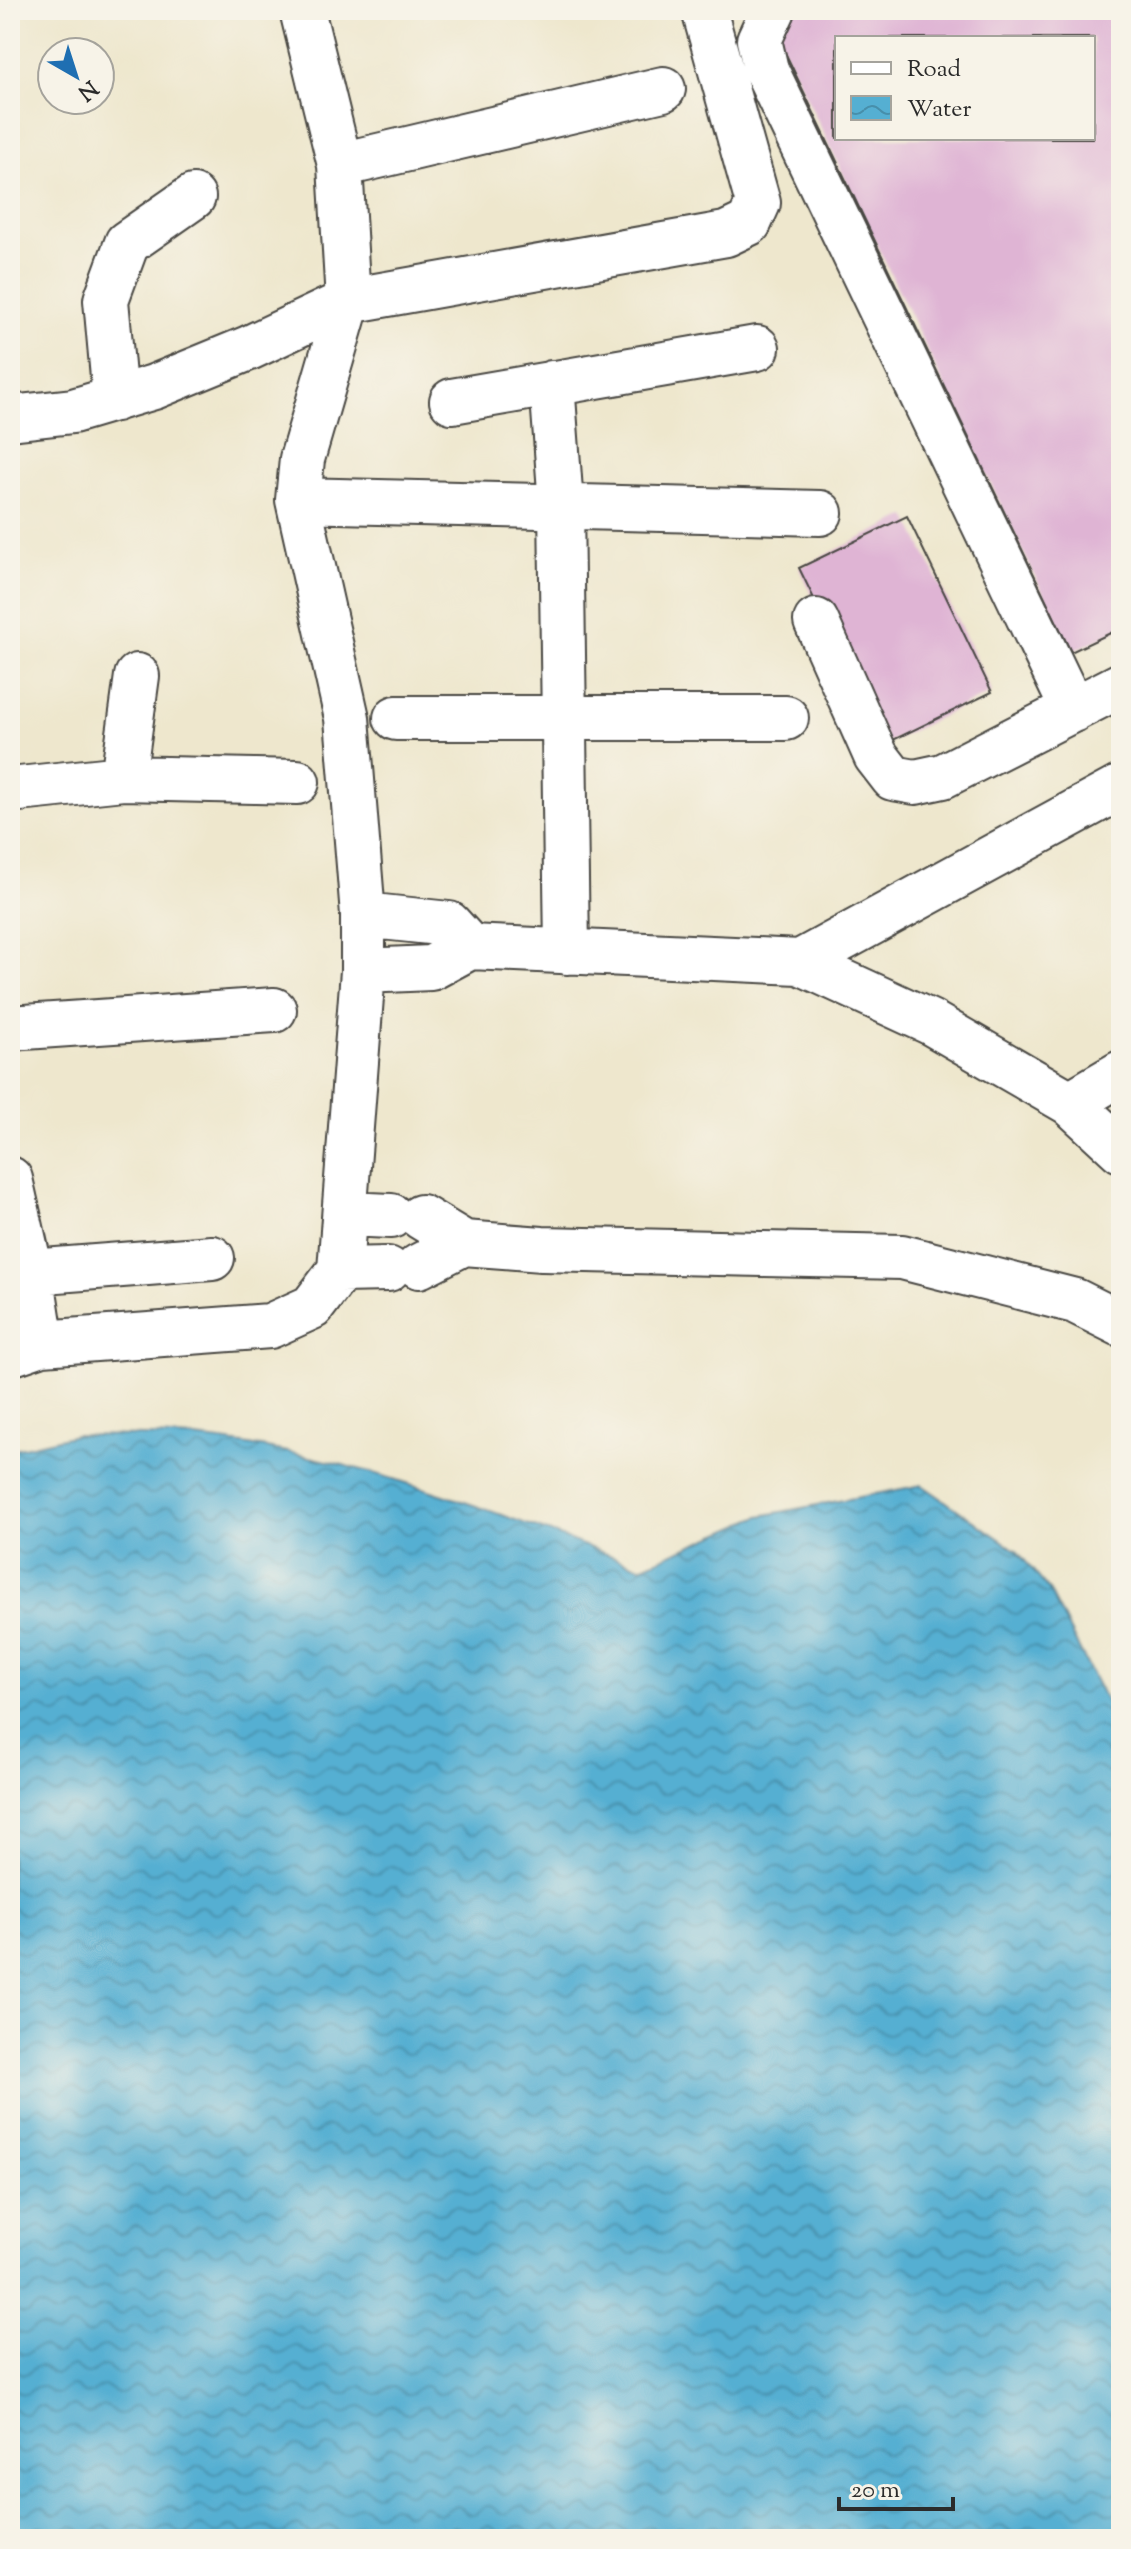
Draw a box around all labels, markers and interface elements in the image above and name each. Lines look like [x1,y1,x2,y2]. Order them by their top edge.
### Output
north arrow [36,36,116,116]
legend [835,36,1095,140]
text: Road [907,53,961,87]
text: N [69,71,104,107]
text: Water [907,93,971,127]
scale bar [839,2461,953,2511]
text: 20 m [851,2474,900,2508]

